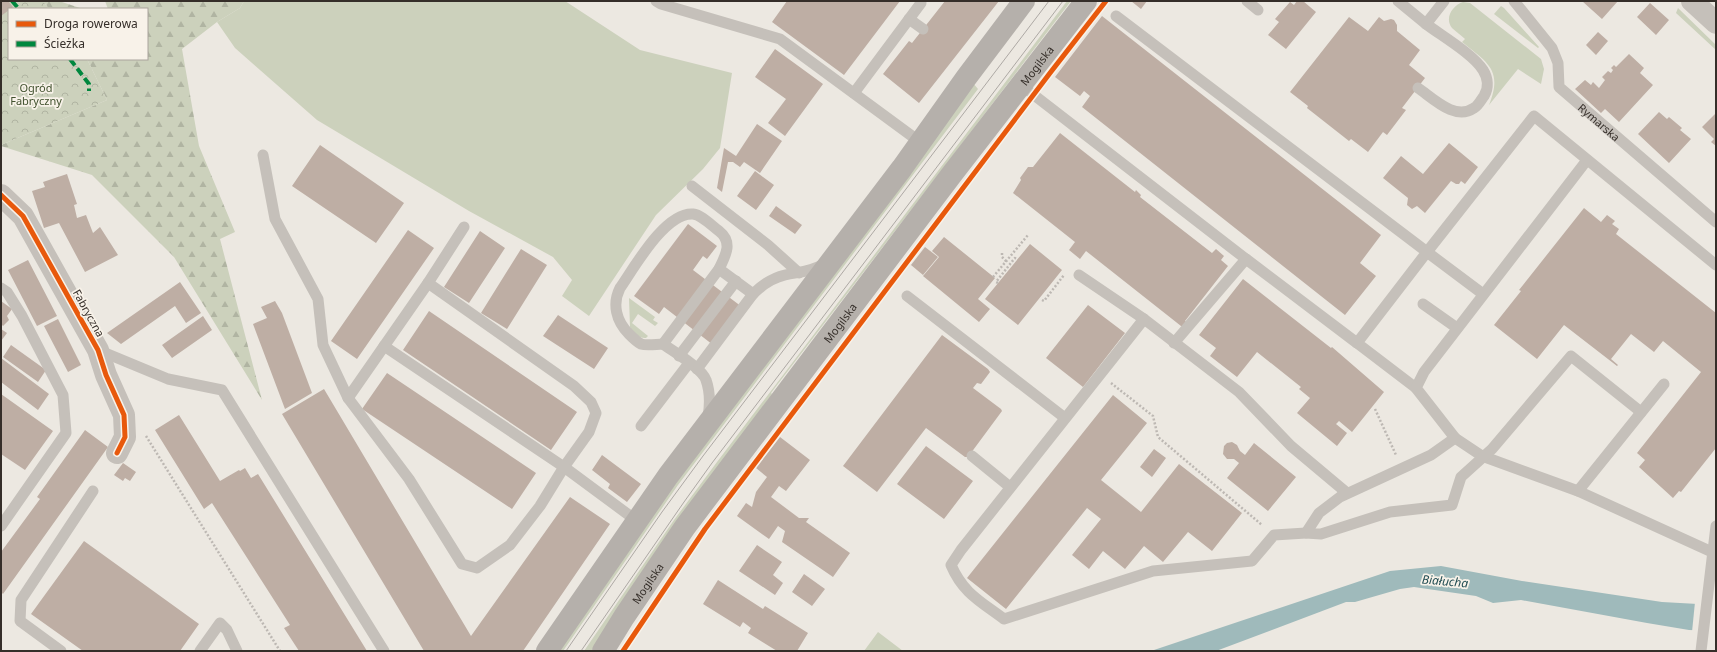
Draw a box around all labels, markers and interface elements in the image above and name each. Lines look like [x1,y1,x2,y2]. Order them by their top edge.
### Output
legend [8,8,148,60]
text: Droga rowerowa [44,15,138,32]
text: Ścieżka [44,35,85,52]
street label: Mogilska [1016,42,1056,88]
park label: Ogród Fabryczny [10,80,62,108]
street label: Rymarska [1575,100,1624,144]
street label: Fabryczna [70,287,108,339]
street label: Mogilska [820,300,860,346]
street label: Mogilska [628,560,666,606]
water label: Białucha [1421,571,1469,592]

